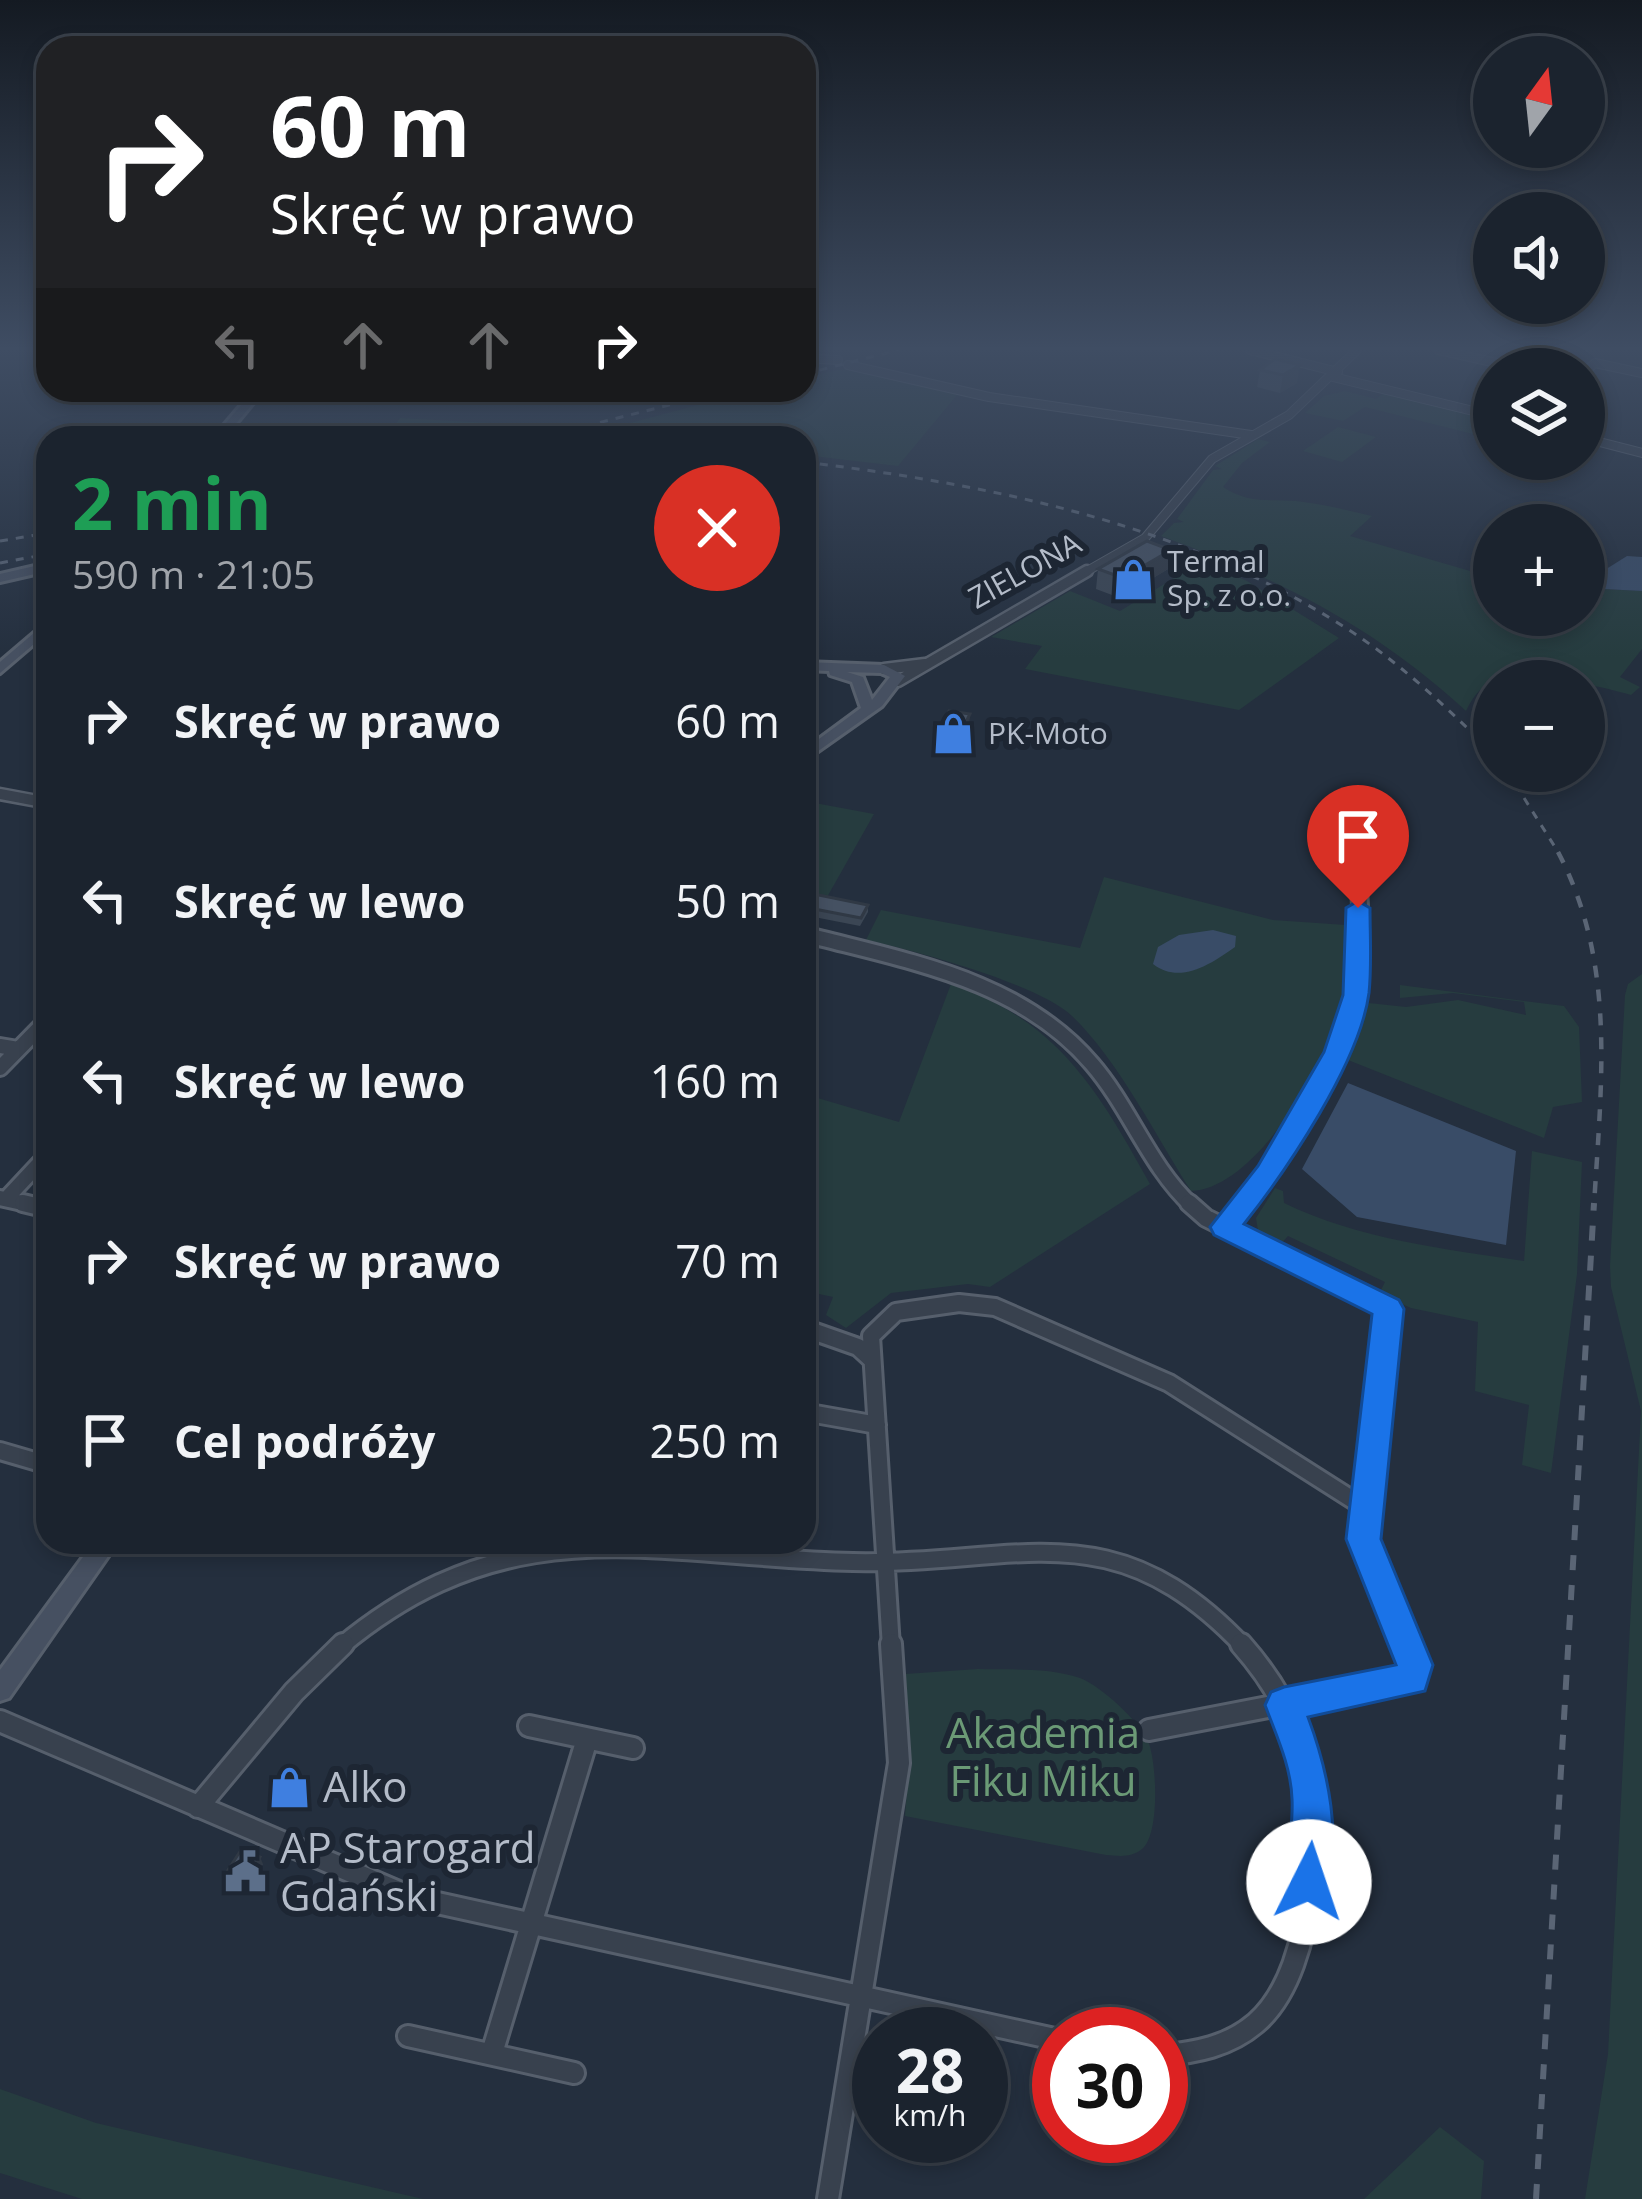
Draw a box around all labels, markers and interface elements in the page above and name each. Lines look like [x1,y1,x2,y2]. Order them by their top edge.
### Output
north arrow [1473,36,1605,168]
map controls [1473,36,1605,792]
text: 60 m [270,67,470,182]
icon: right [72,84,228,240]
text: Skręć w prawo [270,176,636,250]
button: sound [1473,192,1605,324]
icon: left [204,312,270,378]
icon: ahead [330,312,396,378]
icon: ahead [456,312,522,378]
icon: right [582,312,648,378]
button: layers [1473,348,1605,480]
text: 2 min [72,453,272,551]
button: close [654,465,780,591]
button: + [1473,504,1605,636]
street label: ZIELONA [961,522,1088,617]
place label: Termal Sp. z o.o. [1167,540,1291,615]
text: 590 m · 21:05 [72,547,315,600]
shop icon: Termal Sp. z o.o. [1110,556,1156,602]
button: − [1473,660,1605,792]
icon: right [72,687,138,753]
text: Skręć w prawo [174,690,501,751]
text: 60 m [675,690,780,751]
shop icon: PK-Moto [931,711,977,757]
place label: PK-Moto [988,712,1108,753]
pin [1307,785,1409,908]
icon: arrive [1325,803,1391,869]
icon: left [72,867,138,933]
text: Skręć w lewo [174,870,465,931]
text: 50 m [675,870,780,931]
icon: left [72,1047,138,1113]
text: Skręć w lewo [174,1050,465,1111]
text: 160 m [649,1050,780,1111]
icon: right [72,1227,138,1293]
text: Skręć w prawo [174,1230,501,1291]
text: 70 m [675,1230,780,1291]
icon: arrive [72,1407,138,1473]
text: Cel podróży [174,1410,435,1471]
text: 250 m [649,1410,780,1471]
park label: Akademia Fiku Miku [946,1703,1140,1808]
place label: Alko [323,1757,408,1814]
shop icon: Alko [266,1764,312,1810]
place label: AP Starogard Gdański [280,1818,536,1923]
position arrow [1246,1819,1372,1945]
public building icon: AP Starogard Gdański [223,1849,269,1895]
speed limit sign: 30 [1032,2007,1188,2163]
text: 28 [896,2029,964,2111]
text: km/h [894,2094,966,2135]

